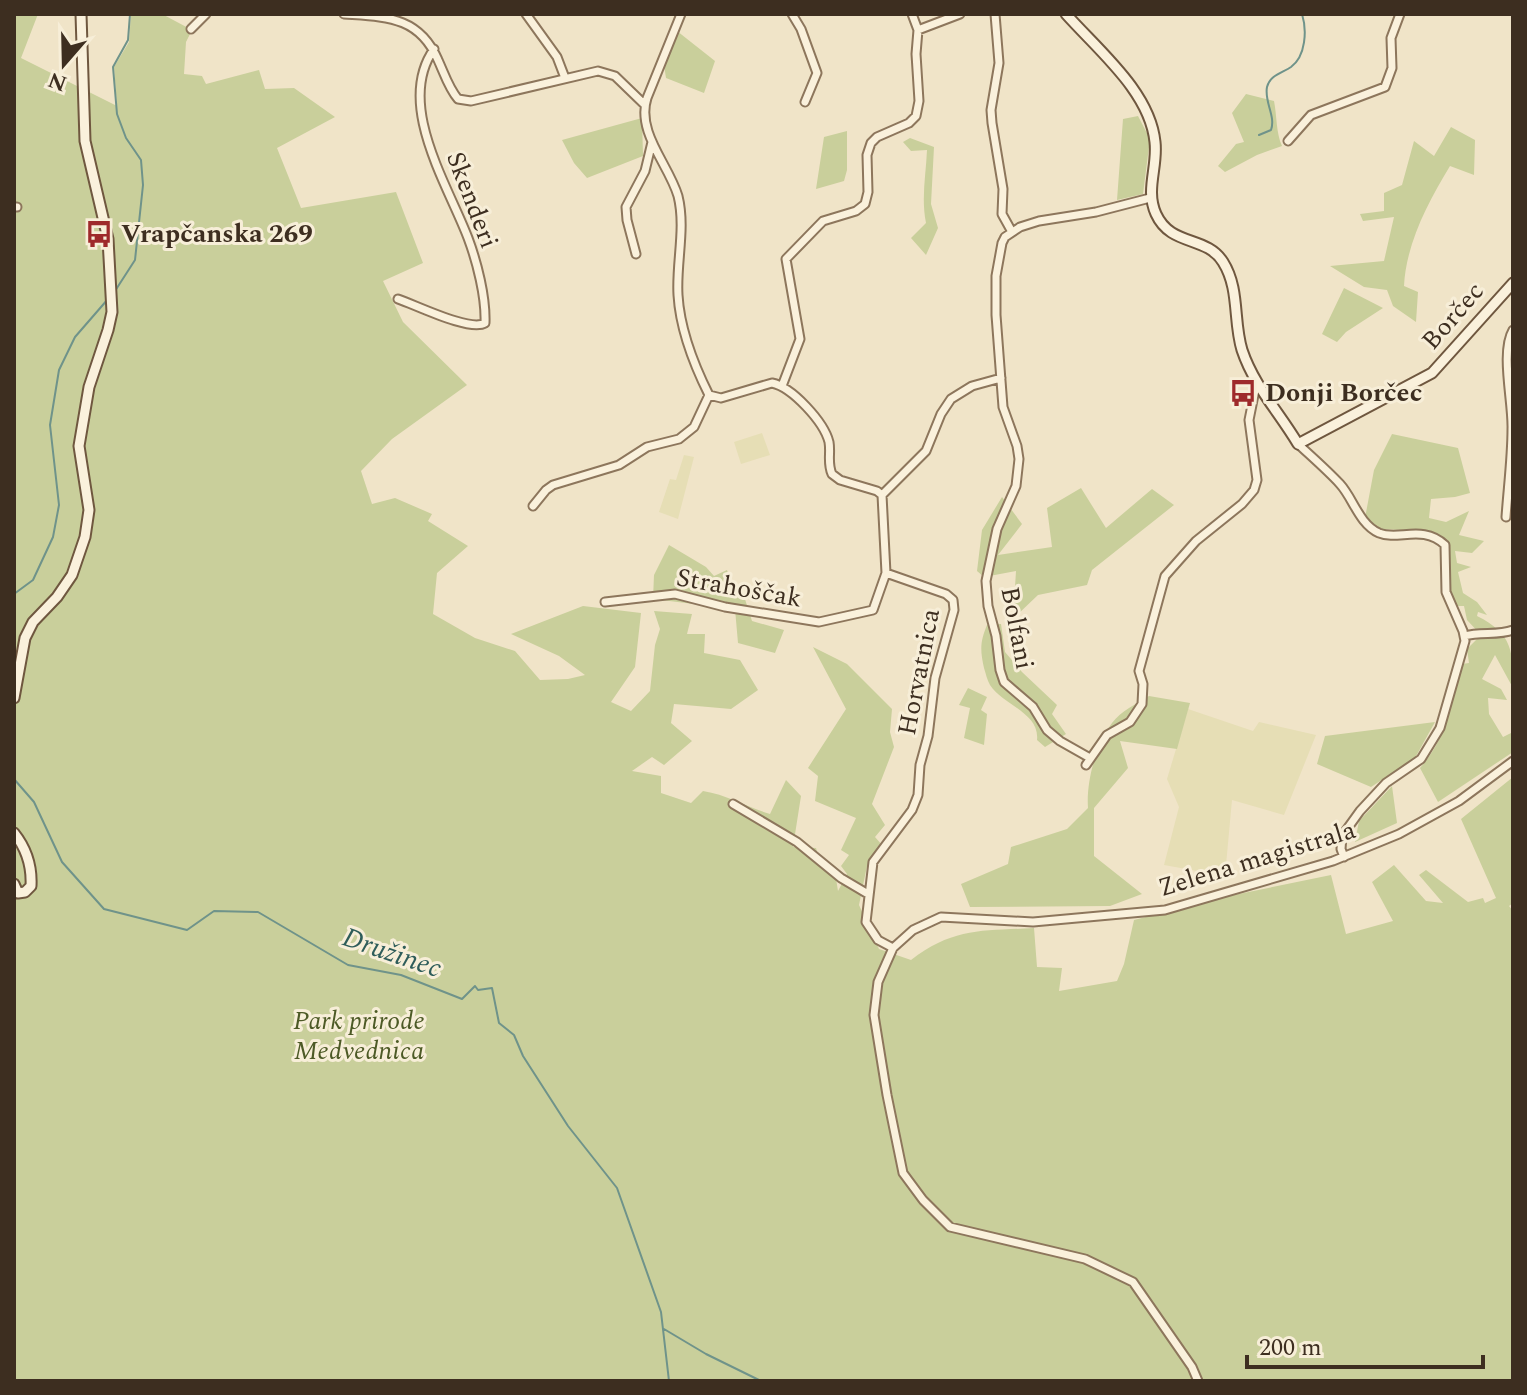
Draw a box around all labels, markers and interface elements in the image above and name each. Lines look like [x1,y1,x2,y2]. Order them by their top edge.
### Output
north arrow [24,24,104,104]
text: N [44,63,72,100]
street label: Skenderi [435,146,509,254]
place label: Vrapčanska 269 [121,214,313,254]
bus stop icon: Vrapčanska 269 [84,219,114,249]
street label: Borčec [1412,273,1494,359]
place label: Donji Borčec [1265,373,1422,413]
bus stop icon: Donji Borčec [1228,378,1258,408]
street label: Strahoščak [673,557,805,619]
street label: Bolfani [989,583,1045,673]
street label: Horvatnica [887,605,951,739]
street label: Zelena magistrala [1153,810,1361,908]
water label: Družinec [336,916,448,990]
park label: Park prirode Medvednica [293,1001,425,1071]
scale bar [1247,1319,1483,1369]
text: 200 m [1259,1330,1322,1366]

